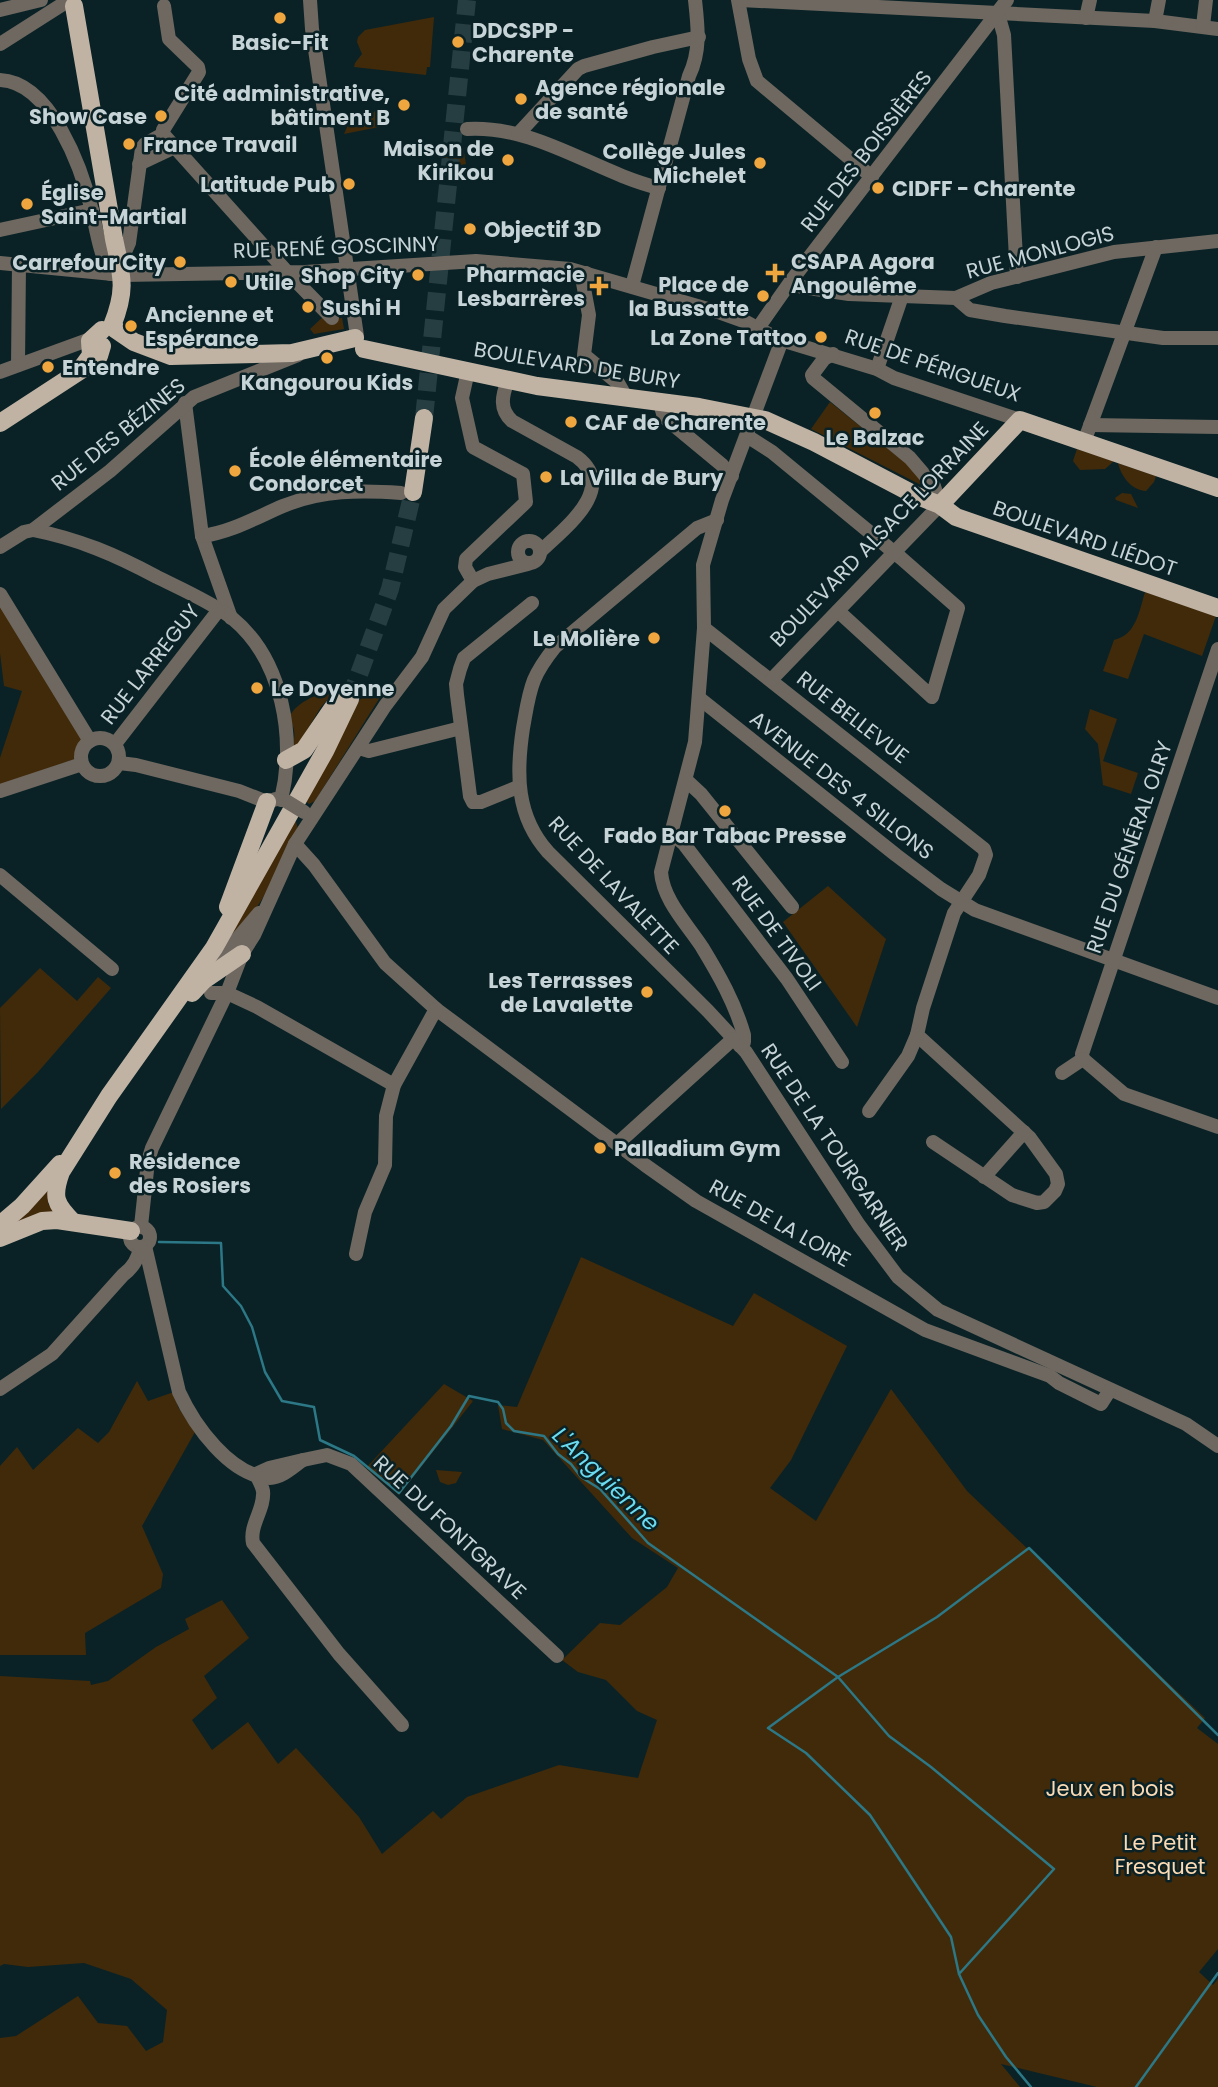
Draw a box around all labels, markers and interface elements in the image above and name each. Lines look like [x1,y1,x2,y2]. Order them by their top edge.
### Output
marker: Basic-Fit [272,10,288,26]
place label: DDCSPP - Charente [472,16,574,69]
place label: Basic-Fit [231,28,329,57]
marker: DDCSPP - Charente [450,34,466,50]
street label: RUE DES BOISSIÈRES [794,64,938,238]
place label: Agence régionale de santé [535,73,725,126]
place label: Cité administrative, bâtiment B [174,79,390,132]
marker: Agence régionale de santé [513,91,529,107]
marker: Cité administrative, bâtiment B [396,97,412,113]
place label: Show Case [29,102,147,131]
marker: Show Case [153,108,169,124]
place label: France Travail [143,130,297,159]
place label: Maison de Kirikou [383,134,494,187]
marker: France Travail [121,136,137,152]
place label: Collège Jules Michelet [603,137,746,190]
marker: Maison de Kirikou [500,152,516,168]
marker: Collège Jules Michelet [752,155,768,171]
place label: Latitude Pub [200,170,335,199]
place label: CIDFF - Charente [892,174,1076,203]
marker: Latitude Pub [341,176,357,192]
place label: Église Saint-Martial [41,178,187,231]
marker: CIDFF - Charente [870,180,886,196]
marker: Église Saint-Martial [19,196,35,212]
place label: Objectif 3D [484,215,601,244]
street label: RUE MONLOGIS [963,218,1117,286]
marker: Objectif 3D [462,221,478,237]
street label: RUE RENÉ GOSCINNY [232,229,440,265]
place label: CSAPA Agora Angoulême [791,247,935,300]
place label: Carrefour City [12,248,167,277]
marker: Carrefour City [172,254,188,270]
place label: Pharmacie Lesbarrères [457,260,585,313]
place label: Shop City [301,261,405,290]
marker: CSAPA Agora Angoulême [765,263,785,283]
marker: Shop City [410,267,426,283]
place label: Utile [245,268,294,297]
place label: Place de la Bussatte [628,270,749,323]
marker: Utile [223,274,239,290]
marker: Pharmacie Lesbarrères [591,278,607,294]
marker: Place de la Bussatte [755,288,771,304]
place label: Sushi H [322,293,401,322]
marker: Sushi H [300,299,316,315]
place label: Ancienne et Espérance [145,300,274,353]
marker: Ancienne et Espérance [123,318,139,334]
street label: RUE DE PÉRIGUEUX [841,321,1025,409]
place label: La Zone Tattoo [650,323,807,352]
marker: La Zone Tattoo [813,329,829,345]
street label: BOULEVARD DE BURY [472,334,682,396]
marker: Kangourou Kids [319,350,335,366]
place label: Entendre [62,353,159,382]
marker: Entendre [40,359,56,375]
place label: Kangourou Kids [241,368,413,397]
street label: RUE DES BÉZINES [45,371,191,497]
marker: Le Balzac [867,405,883,421]
place label: CAF de Charente [585,408,766,437]
marker: CAF de Charente [563,414,579,430]
street label: BOULEVARD ALSACE LORRAINE [763,415,995,653]
place label: Le Balzac [825,423,925,452]
place label: École élémentaire Condorcet [249,445,442,498]
marker: École élémentaire Condorcet [227,463,243,479]
place label: La Villa de Bury [560,463,724,492]
marker: La Villa de Bury [538,469,554,485]
street label: BOULEVARD LIÉDOT [989,493,1181,583]
street label: RUE LARREGUY [94,598,206,730]
place label: Le Molière [533,624,640,653]
marker: Le Molière [646,630,662,646]
street label: RUE BELLEVUE [791,664,915,770]
place label: Le Doyenne [271,674,395,703]
marker: Le Doyenne [249,680,265,696]
street label: AVENUE DES 4 SILLONS [744,704,940,866]
street label: RUE DU GÉNÉRAL OLRY [1079,737,1179,957]
marker: Fado Bar Tabac Presse [717,803,733,819]
street label: RUE DE LAVALETTE [542,809,686,961]
place label: Fado Bar Tabac Presse [603,821,847,850]
street label: RUE DE TIVOLI [725,869,829,997]
place label: Les Terrasses de Lavalette [488,966,633,1019]
marker: Les Terrasses de Lavalette [639,984,655,1000]
street label: RUE DE LA TOURGARNIER [754,1037,916,1257]
place label: Palladium Gym [614,1134,781,1163]
marker: Palladium Gym [592,1140,608,1156]
place label: Résidence des Rosiers [129,1147,251,1200]
marker: Résidence des Rosiers [107,1165,123,1181]
street label: RUE DE LA LOIRE [704,1172,856,1274]
water label: L'Anguienne [545,1420,667,1538]
street label: RUE DU FONTGRAVE [367,1448,533,1606]
park label: Jeux en bois [1045,1774,1175,1803]
park label: Le Petit Fresquet [1115,1828,1205,1881]

